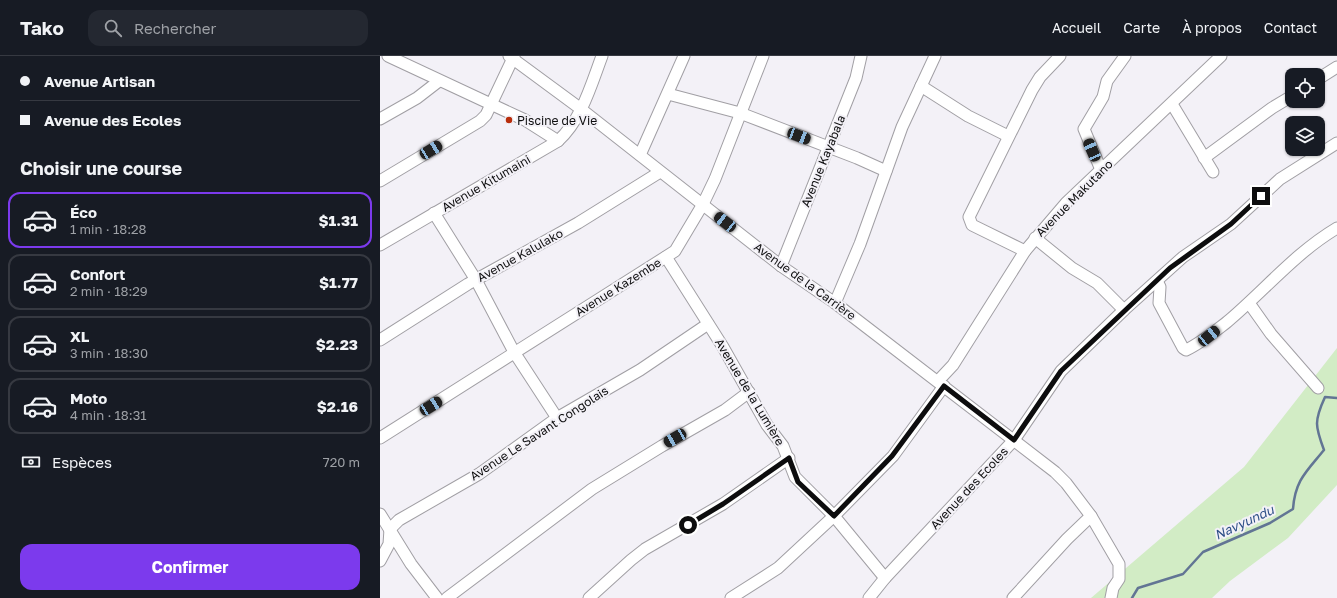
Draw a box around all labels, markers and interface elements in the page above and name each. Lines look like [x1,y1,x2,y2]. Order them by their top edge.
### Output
search box [88,10,368,46]
text: Tako [20,16,64,39]
icon: search [102,17,124,39]
text: Rechercher [134,19,216,37]
text: Accueil [1052,19,1101,36]
text: Carte [1123,19,1160,36]
text: À propos [1182,19,1242,36]
text: Contact [1264,19,1317,36]
map controls [1285,68,1325,156]
button: locate [1285,68,1325,108]
text: Avenue Artisan [44,72,155,90]
text: Avenue des Ecoles [44,111,181,129]
place label: Piscine de Vie [517,113,597,128]
street label: Avenue Kayabala [798,113,848,209]
marker: Piscine de Vie [504,115,514,125]
button: layers [1285,116,1325,156]
car [786,126,812,146]
car [1082,137,1102,163]
car [418,139,444,161]
street label: Avenue Kitumaini [439,151,533,215]
street label: Avenue Makutano [1032,156,1116,240]
text: Choisir une course [20,157,182,179]
route end [1252,187,1270,205]
icon: car [22,202,58,238]
text: Éco [70,203,97,221]
car [712,210,738,234]
text: $1.31 [319,211,358,229]
text: 1 min · 18:28 [70,221,147,237]
street label: Avenue Kalulako [474,225,566,285]
street label: Avenue de la Carrière [751,239,859,323]
street label: Avenue Kazembe [572,255,664,319]
icon: car [22,264,58,300]
text: Confort [70,265,125,283]
text: $1.77 [319,273,358,291]
text: 2 min · 18:29 [70,283,148,299]
car [1196,324,1222,348]
icon: car [22,326,58,362]
text: XL [70,327,89,345]
text: $2.23 [316,335,358,353]
street label: Avenue de la Lumière [712,336,788,448]
text: 3 min · 18:30 [70,345,148,361]
street label: Avenue Le Savant Congolais [467,383,611,483]
icon: car [22,388,58,424]
text: Moto [70,389,107,407]
car [418,395,444,417]
text: $2.16 [317,397,358,415]
text: 4 min · 18:31 [70,407,147,423]
car [662,427,688,449]
street label: Avenue des Ecoles [927,444,1011,532]
icon: cash [20,451,42,473]
text: Espèces [52,453,112,471]
text: 720 m [323,454,360,470]
water label: Navyundu [1212,501,1277,543]
route start [679,516,697,534]
button: Confirmer [20,544,360,590]

